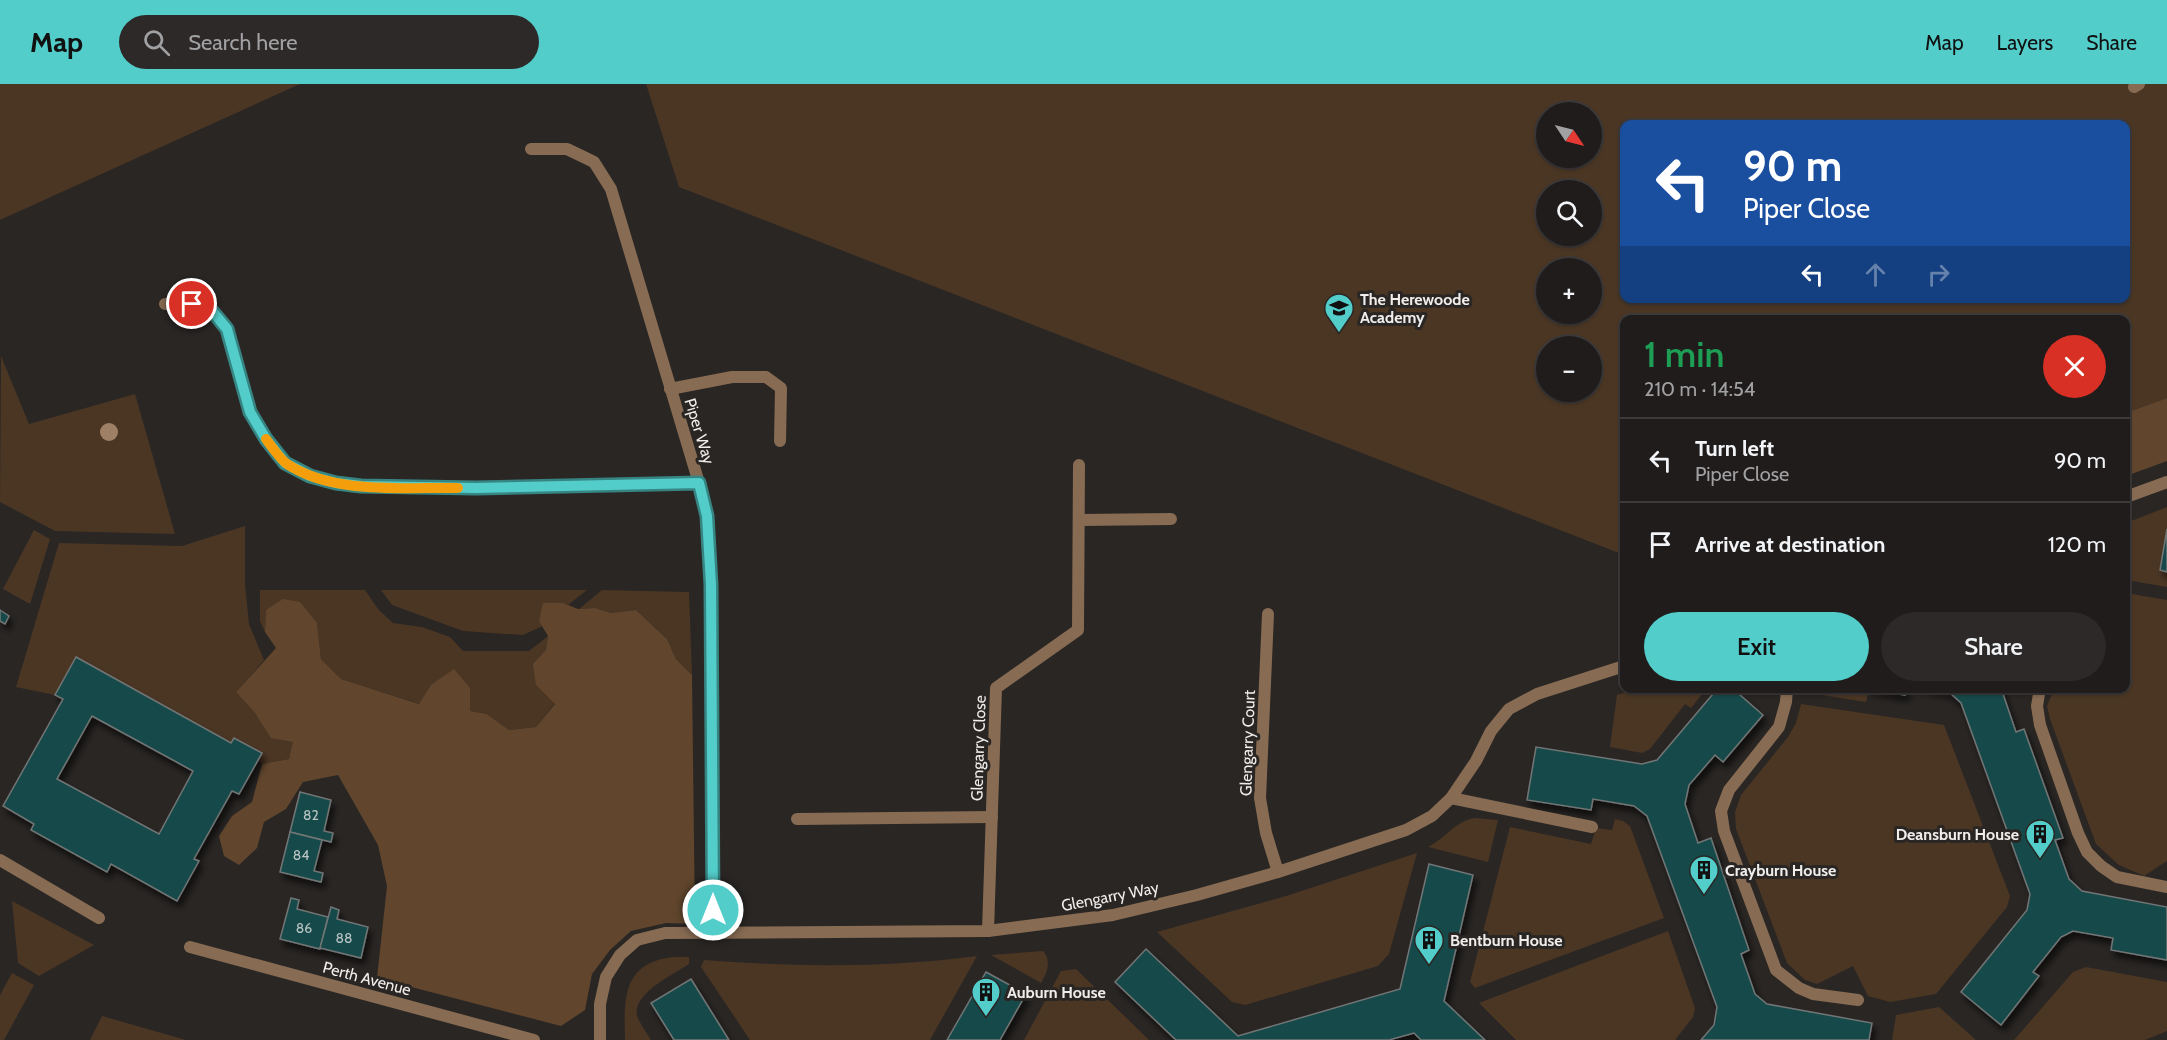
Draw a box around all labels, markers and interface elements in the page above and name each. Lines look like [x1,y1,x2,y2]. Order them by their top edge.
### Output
search box [119,15,539,69]
text: Map [30,25,83,59]
icon: search [140,26,173,59]
text: Search here [188,29,297,56]
text: Map [1925,30,1964,55]
text: Layers [1997,30,2053,55]
text: Share [2086,30,2137,55]
north arrow [1536,102,1602,168]
map controls [1536,102,1602,402]
text: 90 m [1743,140,1842,192]
icon: left [1644,144,1722,222]
button: search [1536,180,1602,246]
text: Piper Close [1743,192,1870,225]
button: + [1536,258,1602,324]
icon: left [1796,258,1829,291]
icon: ahead [1859,258,1892,291]
icon: right [1922,258,1955,291]
pin [166,278,217,329]
icon: arrive [175,287,208,320]
place label: The Herewoode Academy [1360,290,1470,327]
school or university icon: The Herewoode Academy [1323,292,1355,334]
text: 1 min [1644,332,1724,376]
button: close [2043,335,2106,398]
button: − [1536,336,1602,402]
text: 210 m · 14:54 [1644,377,1755,401]
street label: Piper Way [680,396,719,467]
text: Turn left [1695,435,1774,462]
icon: left [1644,444,1677,477]
text: 90 m [2054,447,2106,474]
text: Piper Close [1695,462,1789,486]
icon: arrive [1644,528,1677,561]
text: Arrive at destination [1695,531,1885,558]
text: 120 m [2048,531,2106,558]
button: Exit [1644,612,1869,681]
button: Share [1881,612,2106,681]
street label: Glengarry Court [1236,689,1259,796]
street label: Glengarry Close [967,695,990,801]
house number: 82 [303,806,319,824]
building icon: Deansburn House [2024,818,2056,860]
place label: Deansburn House [1896,825,2019,844]
house number: 84 [293,846,309,864]
building icon: Crayburn House [1688,854,1720,896]
place label: Crayburn House [1725,861,1836,880]
position arrow [681,878,745,942]
street label: Glengarry Way [1060,878,1160,915]
house number: 86 [296,919,312,937]
building icon: Bentburn House [1413,924,1445,966]
house number: 88 [336,929,352,947]
place label: Bentburn House [1450,931,1563,950]
street label: Perth Avenue [321,958,413,999]
building icon: Auburn House [970,976,1002,1018]
place label: Auburn House [1007,983,1106,1002]

